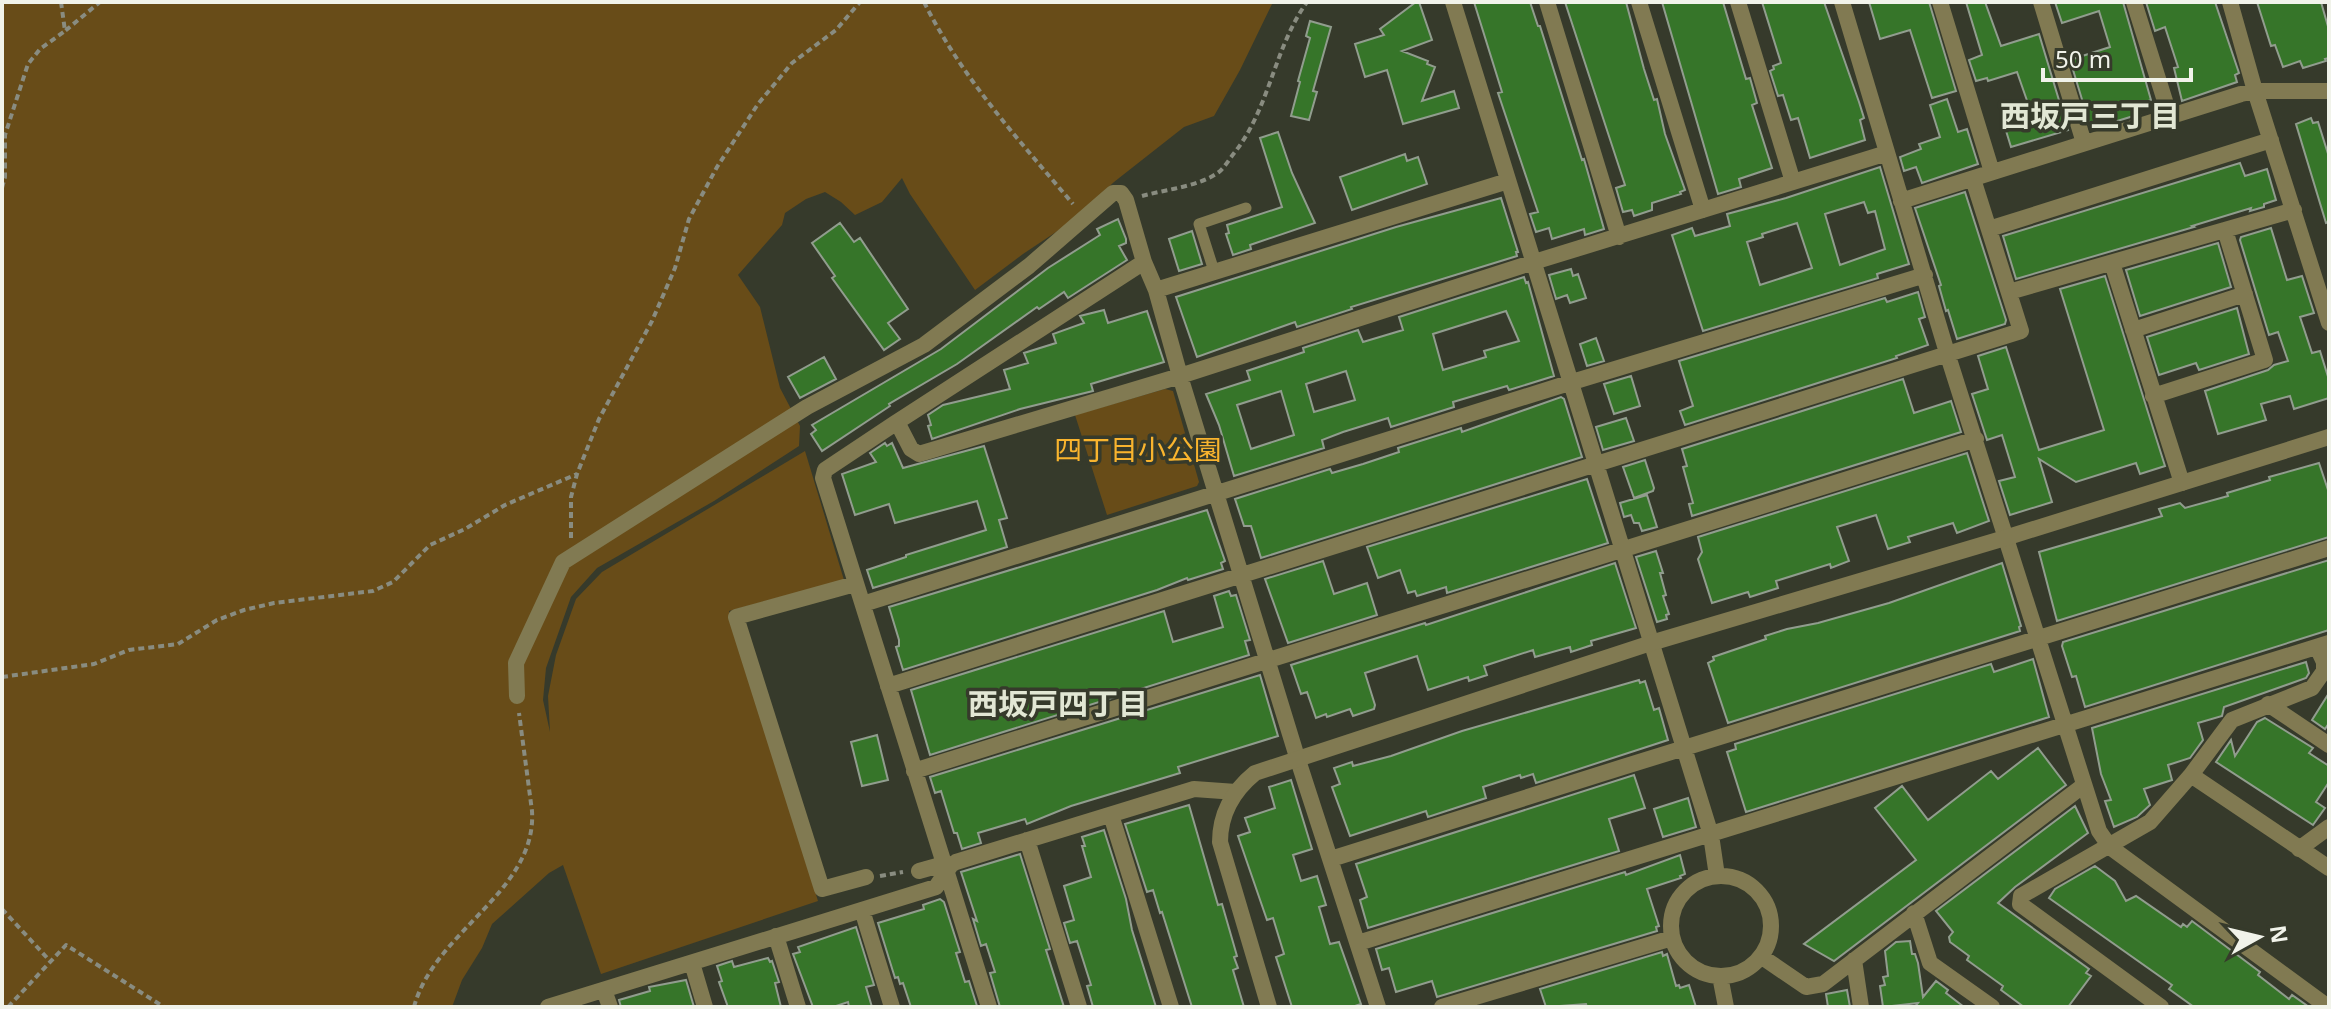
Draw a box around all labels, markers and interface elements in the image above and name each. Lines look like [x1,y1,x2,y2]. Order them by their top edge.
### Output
scale bar [2043,32,2191,82]
text: 50 m [2055,42,2111,75]
district label: 西坂戸三丁目 [2000,95,2180,136]
park label: 四丁目小公園 [1054,430,1222,468]
district label: 西坂戸四丁目 [968,683,1148,724]
north arrow [2219,897,2299,977]
text: N [2264,923,2296,945]

